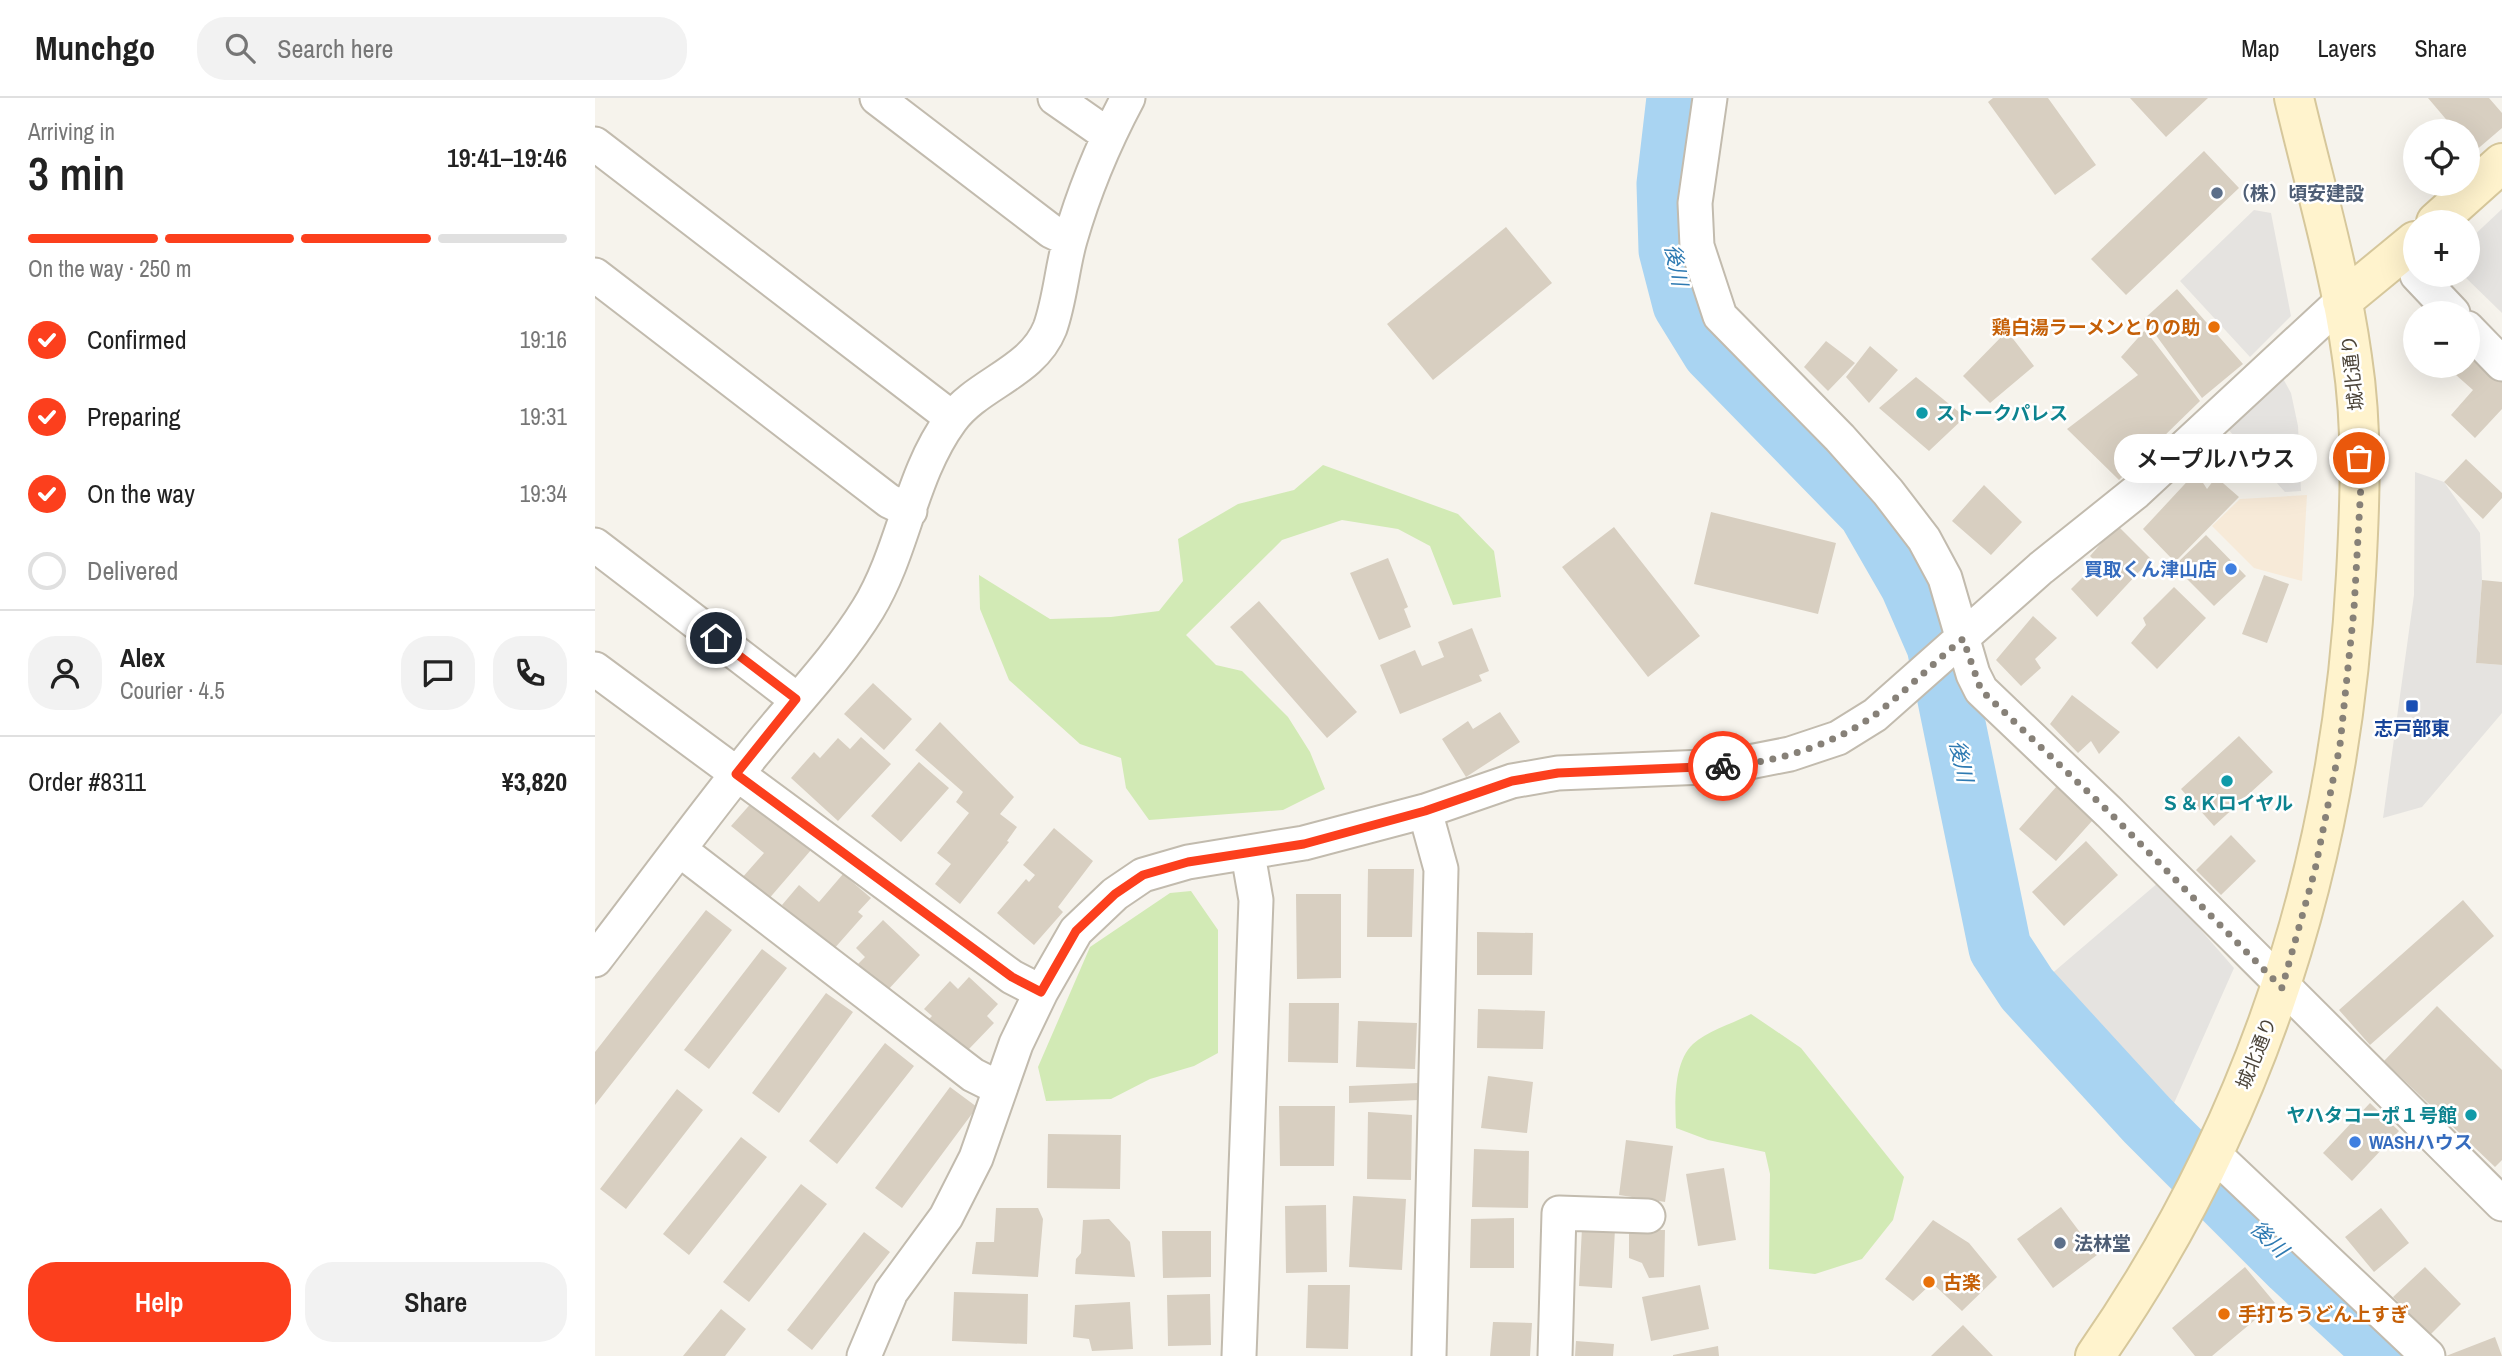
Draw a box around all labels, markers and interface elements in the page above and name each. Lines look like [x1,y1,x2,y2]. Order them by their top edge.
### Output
search box [197,17,687,80]
text: Munchgo [35,26,155,70]
icon: search [221,29,259,67]
text: Search here [277,31,393,66]
text: Map [2241,32,2279,64]
text: Layers [2317,32,2376,64]
text: Share [2414,32,2467,64]
text: Arriving in [28,116,115,147]
map controls [2403,119,2480,378]
button: locate [2403,119,2480,196]
text: 19:41–19:46 [447,140,567,175]
text: 3 min [28,142,125,204]
place label: （株）頃安建設 [2231,180,2364,206]
marker: （株）頃安建設 [2209,185,2225,201]
button: + [2403,210,2480,287]
water label: 後川 [1658,242,1695,290]
text: On the way · 250 m [28,253,192,284]
button: − [2403,301,2480,378]
place label: 鶏白湯ラーメンとりの助 [1992,314,2200,340]
marker: 鶏白湯ラーメンとりの助 [2206,319,2222,335]
icon: check [28,321,66,359]
text: Confirmed [87,322,187,357]
text: 19:16 [520,324,567,355]
street label: 城北通り [2335,334,2369,412]
icon: check [28,398,66,436]
text: Preparing [87,399,181,434]
place label: ストークパレス [1936,400,2068,426]
text: 19:31 [520,401,567,432]
marker: ストークパレス [1914,405,1930,421]
pin [2329,428,2389,488]
callout: メープルハウス [2114,434,2317,482]
icon: bag [2340,439,2378,477]
text: メープルハウス [2136,443,2295,474]
icon: check [28,475,66,513]
text: On the way [87,476,195,511]
text: 19:34 [520,478,567,509]
text: Delivered [87,553,178,588]
place label: 買取くん津山店 [2084,556,2217,582]
marker: 買取くん津山店 [2223,561,2239,577]
pin [686,608,746,668]
icon: home [697,619,735,657]
button: person [28,636,102,710]
button: chat [401,636,475,710]
button: phone [493,636,567,710]
text: Alex [120,640,165,675]
text: Courier · 4.5 [120,675,225,706]
marker: 志戸部東 [2404,698,2420,714]
place label: 志戸部東 [2374,715,2450,741]
courier [1688,731,1758,801]
water label: 後川 [1943,737,1980,786]
icon: bike [1704,747,1742,785]
text: Order #8311 [28,764,146,799]
text: ¥3,820 [502,764,567,799]
marker: Ｓ＆Ｋロイヤル [2219,773,2235,789]
place label: Ｓ＆Ｋロイヤル [2161,790,2293,816]
street label: 城北通り [2230,1013,2282,1093]
place label: ヤハタコーポ１号館 [2286,1102,2457,1128]
marker: ヤハタコーポ１号館 [2463,1107,2479,1123]
place label: WASHハウス [2369,1129,2473,1155]
marker: WASHハウス [2347,1134,2363,1150]
water label: 後川 [2244,1214,2296,1265]
place label: 法林堂 [2074,1230,2131,1256]
marker: 法林堂 [2052,1235,2068,1251]
button: Help [28,1262,291,1342]
button: Share [305,1262,567,1342]
place label: 古楽 [1943,1269,1981,1295]
marker: 古楽 [1921,1274,1937,1290]
place label: 手打ちうどん上すぎ [2238,1301,2409,1327]
marker: 手打ちうどん上すぎ [2216,1306,2232,1322]

